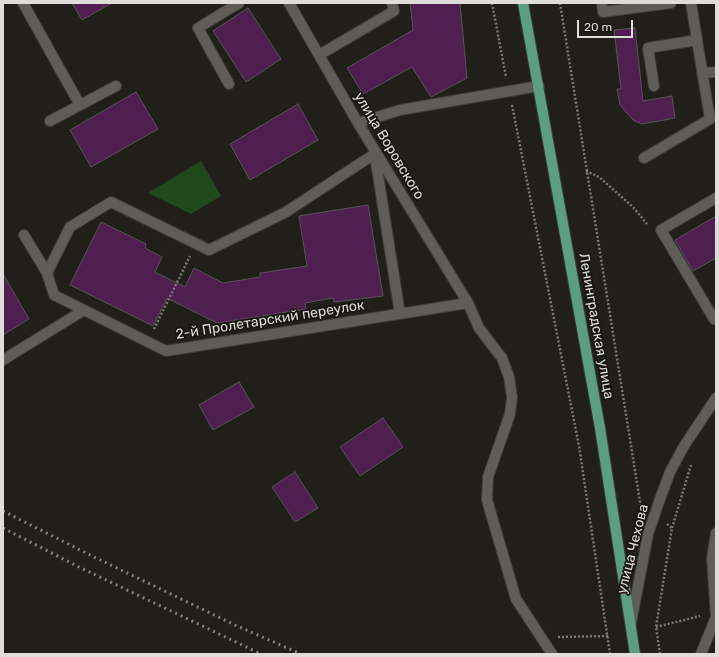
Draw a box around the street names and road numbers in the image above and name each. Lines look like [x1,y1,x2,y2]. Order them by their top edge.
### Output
street label: улица Воровского [350,89,428,203]
street label: Ленинградская улица [575,252,617,400]
street label: 2-й Пролетарский переулок [175,297,365,343]
street label: улица Чехова [614,502,652,596]

